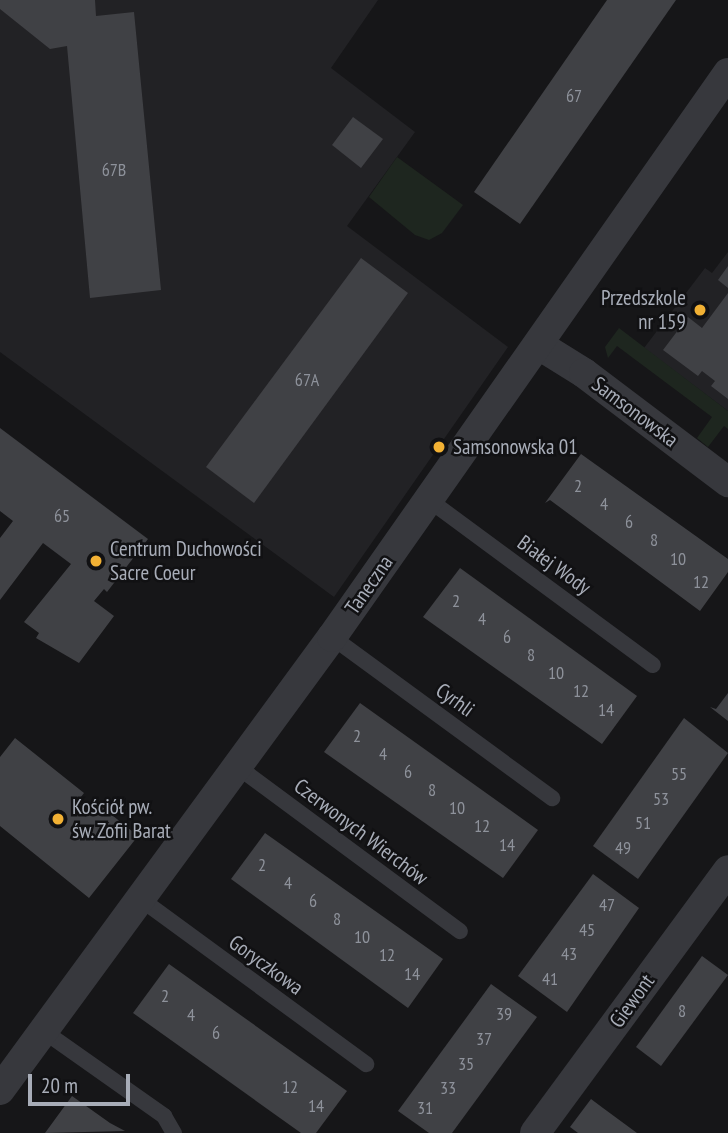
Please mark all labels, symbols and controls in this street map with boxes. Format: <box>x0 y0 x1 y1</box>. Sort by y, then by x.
house number: 67 <box>566 85 582 107</box>
house number: 67B <box>102 159 126 181</box>
place label: Przedszkole nr 159 <box>601 285 686 335</box>
marker: Przedszkole nr 159 <box>692 302 708 318</box>
house number: 67A <box>295 369 319 391</box>
street label: Samsonowska <box>587 371 683 453</box>
place label: Samsonowska 01 <box>453 434 578 460</box>
marker: Samsonowska 01 <box>431 439 447 455</box>
house number: 2 <box>574 475 582 497</box>
house number: 4 <box>600 493 608 515</box>
house number: 65 <box>54 505 70 527</box>
house number: 6 <box>625 511 633 533</box>
house number: 8 <box>650 529 658 551</box>
street label: Białej Wody <box>512 530 596 600</box>
place label: Centrum Duchowości Sacre Coeur <box>110 536 262 586</box>
house number: 10 <box>670 548 686 570</box>
street label: Taneczna <box>340 551 398 619</box>
marker: Centrum Duchowości Sacre Coeur <box>88 553 104 569</box>
house number: 12 <box>693 571 709 593</box>
house number: 2 <box>452 590 460 612</box>
house number: 4 <box>478 608 486 630</box>
house number: 6 <box>503 626 511 648</box>
house number: 8 <box>527 644 535 666</box>
house number: 10 <box>548 662 564 684</box>
street label: Cyrhli <box>431 678 479 722</box>
house number: 12 <box>573 680 589 702</box>
house number: 14 <box>598 699 614 721</box>
house number: 2 <box>353 725 361 747</box>
house number: 4 <box>379 743 387 765</box>
house number: 6 <box>404 761 412 783</box>
house number: 55 <box>671 763 687 785</box>
street label: Czerwonych Wierchów <box>289 773 433 891</box>
house number: 8 <box>428 779 436 801</box>
house number: 53 <box>653 788 669 810</box>
place label: Kościół pw. św. Zofii Barat <box>72 794 173 844</box>
house number: 10 <box>449 797 465 819</box>
marker: Kościół pw. św. Zofii Barat <box>50 811 66 827</box>
house number: 51 <box>635 812 651 834</box>
house number: 12 <box>474 815 490 837</box>
house number: 14 <box>499 834 515 856</box>
house number: 49 <box>615 837 631 859</box>
house number: 2 <box>258 854 266 876</box>
house number: 4 <box>284 872 292 894</box>
house number: 6 <box>309 890 317 912</box>
house number: 47 <box>599 894 615 916</box>
house number: 8 <box>333 908 341 930</box>
house number: 45 <box>579 919 595 941</box>
house number: 10 <box>354 926 370 948</box>
street label: Goryczkowa <box>224 930 308 1000</box>
house number: 43 <box>561 943 577 965</box>
house number: 12 <box>379 944 395 966</box>
house number: 14 <box>404 963 420 985</box>
house number: 41 <box>542 968 558 990</box>
street label: Giewont <box>604 969 660 1033</box>
house number: 2 <box>161 985 169 1007</box>
house number: 8 <box>678 1000 686 1022</box>
house number: 39 <box>496 1003 512 1025</box>
house number: 4 <box>187 1004 195 1026</box>
house number: 6 <box>212 1022 220 1044</box>
house number: 37 <box>476 1028 492 1050</box>
house number: 35 <box>458 1053 474 1075</box>
scale bar <box>32 1060 133 1104</box>
text: 20 m <box>41 1072 78 1099</box>
house number: 12 <box>282 1076 298 1098</box>
house number: 33 <box>440 1077 456 1099</box>
house number: 14 <box>308 1095 324 1117</box>
house number: 31 <box>417 1097 433 1119</box>

